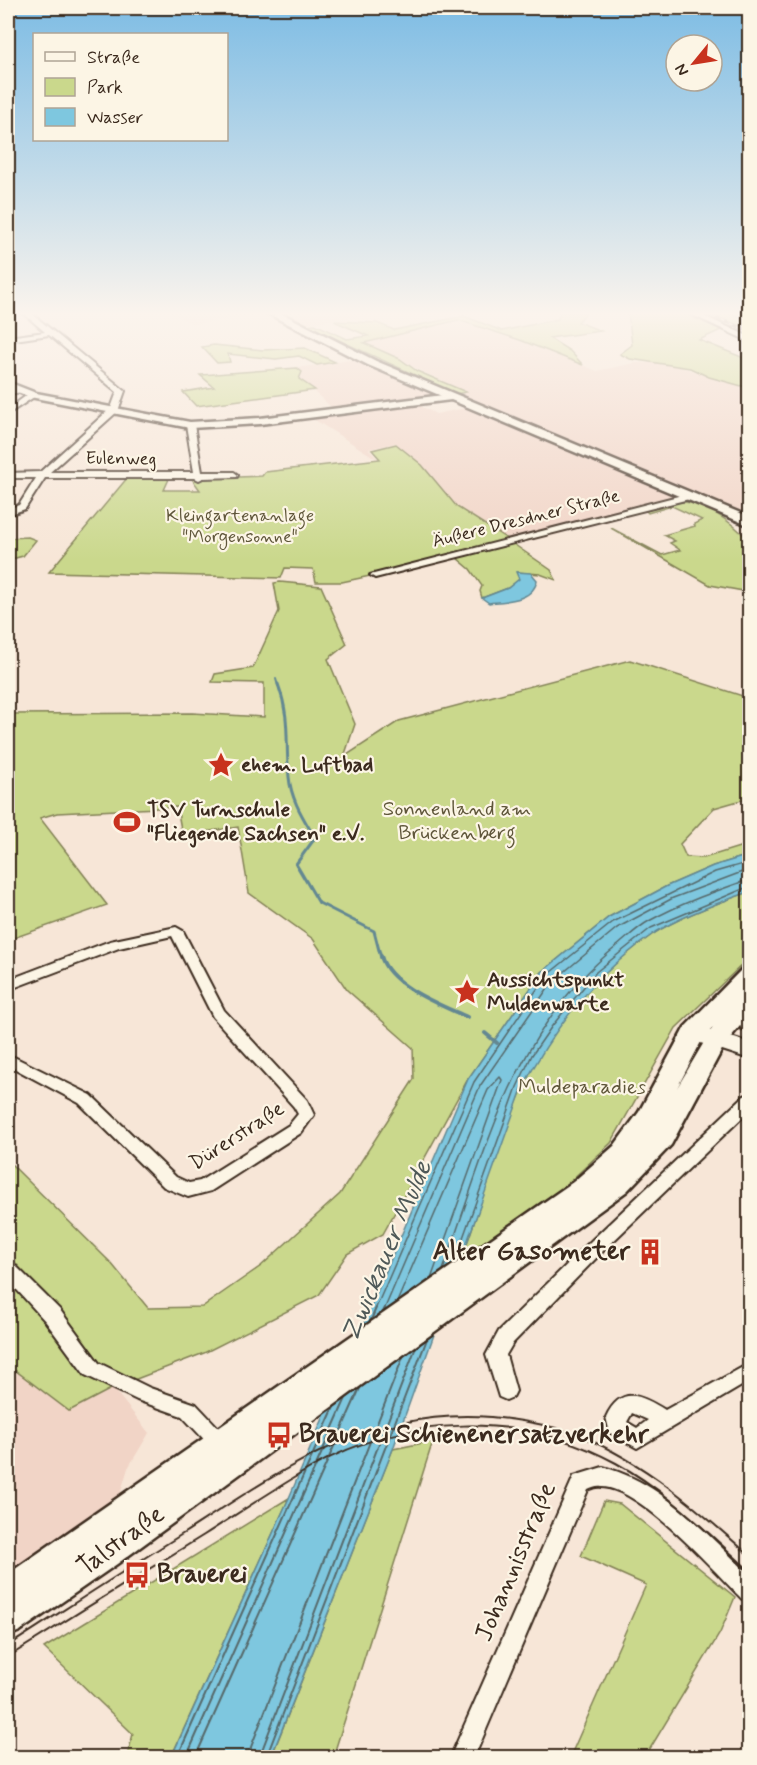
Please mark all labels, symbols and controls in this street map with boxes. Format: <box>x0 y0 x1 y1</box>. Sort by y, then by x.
legend <box>33 33 228 141</box>
north arrow <box>664 33 724 93</box>
text: Straße <box>87 46 140 70</box>
text: N <box>671 60 694 80</box>
text: Park <box>87 76 123 100</box>
text: Wasser <box>87 106 144 130</box>
street label: Eulenweg <box>85 446 157 472</box>
street label: Äußere Dresdner Straße <box>430 484 622 554</box>
park label: Kleingartenanlage "Morgensonne" <box>166 504 314 550</box>
place icon: ehem. Luftbad <box>206 750 236 780</box>
place label: ehem. Luftbad <box>241 751 373 779</box>
park label: Sonnenland am Brückenberg <box>383 795 531 849</box>
place label: TSV Turnschule "Fliegende Sachsen" e.V. <box>147 796 364 848</box>
sports icon: TSV Turnschule "Fliegende Sachsen" e.V. <box>112 807 142 837</box>
place label: Aussichtspunkt Muldenwarte <box>487 966 624 1018</box>
place icon: Aussichtspunkt Muldenwarte <box>452 977 482 1007</box>
park label: Muldeparadies <box>518 1073 646 1101</box>
street label: Dürerstraße <box>184 1095 290 1177</box>
water label: Zwickauer Mulde <box>333 1155 441 1347</box>
place label: Alter Gasometer <box>433 1235 631 1269</box>
building icon: Alter Gasometer <box>635 1237 665 1267</box>
place label: Brauerei Schienenersatzverkehr <box>299 1418 650 1452</box>
bus stop icon: Brauerei Schienenersatzverkehr <box>264 1420 294 1450</box>
street label: Johannisstraße <box>467 1477 565 1647</box>
street label: Talstraße <box>70 1498 172 1584</box>
place label: Brauerei <box>157 1558 247 1592</box>
bus stop icon: Brauerei <box>122 1560 152 1590</box>

